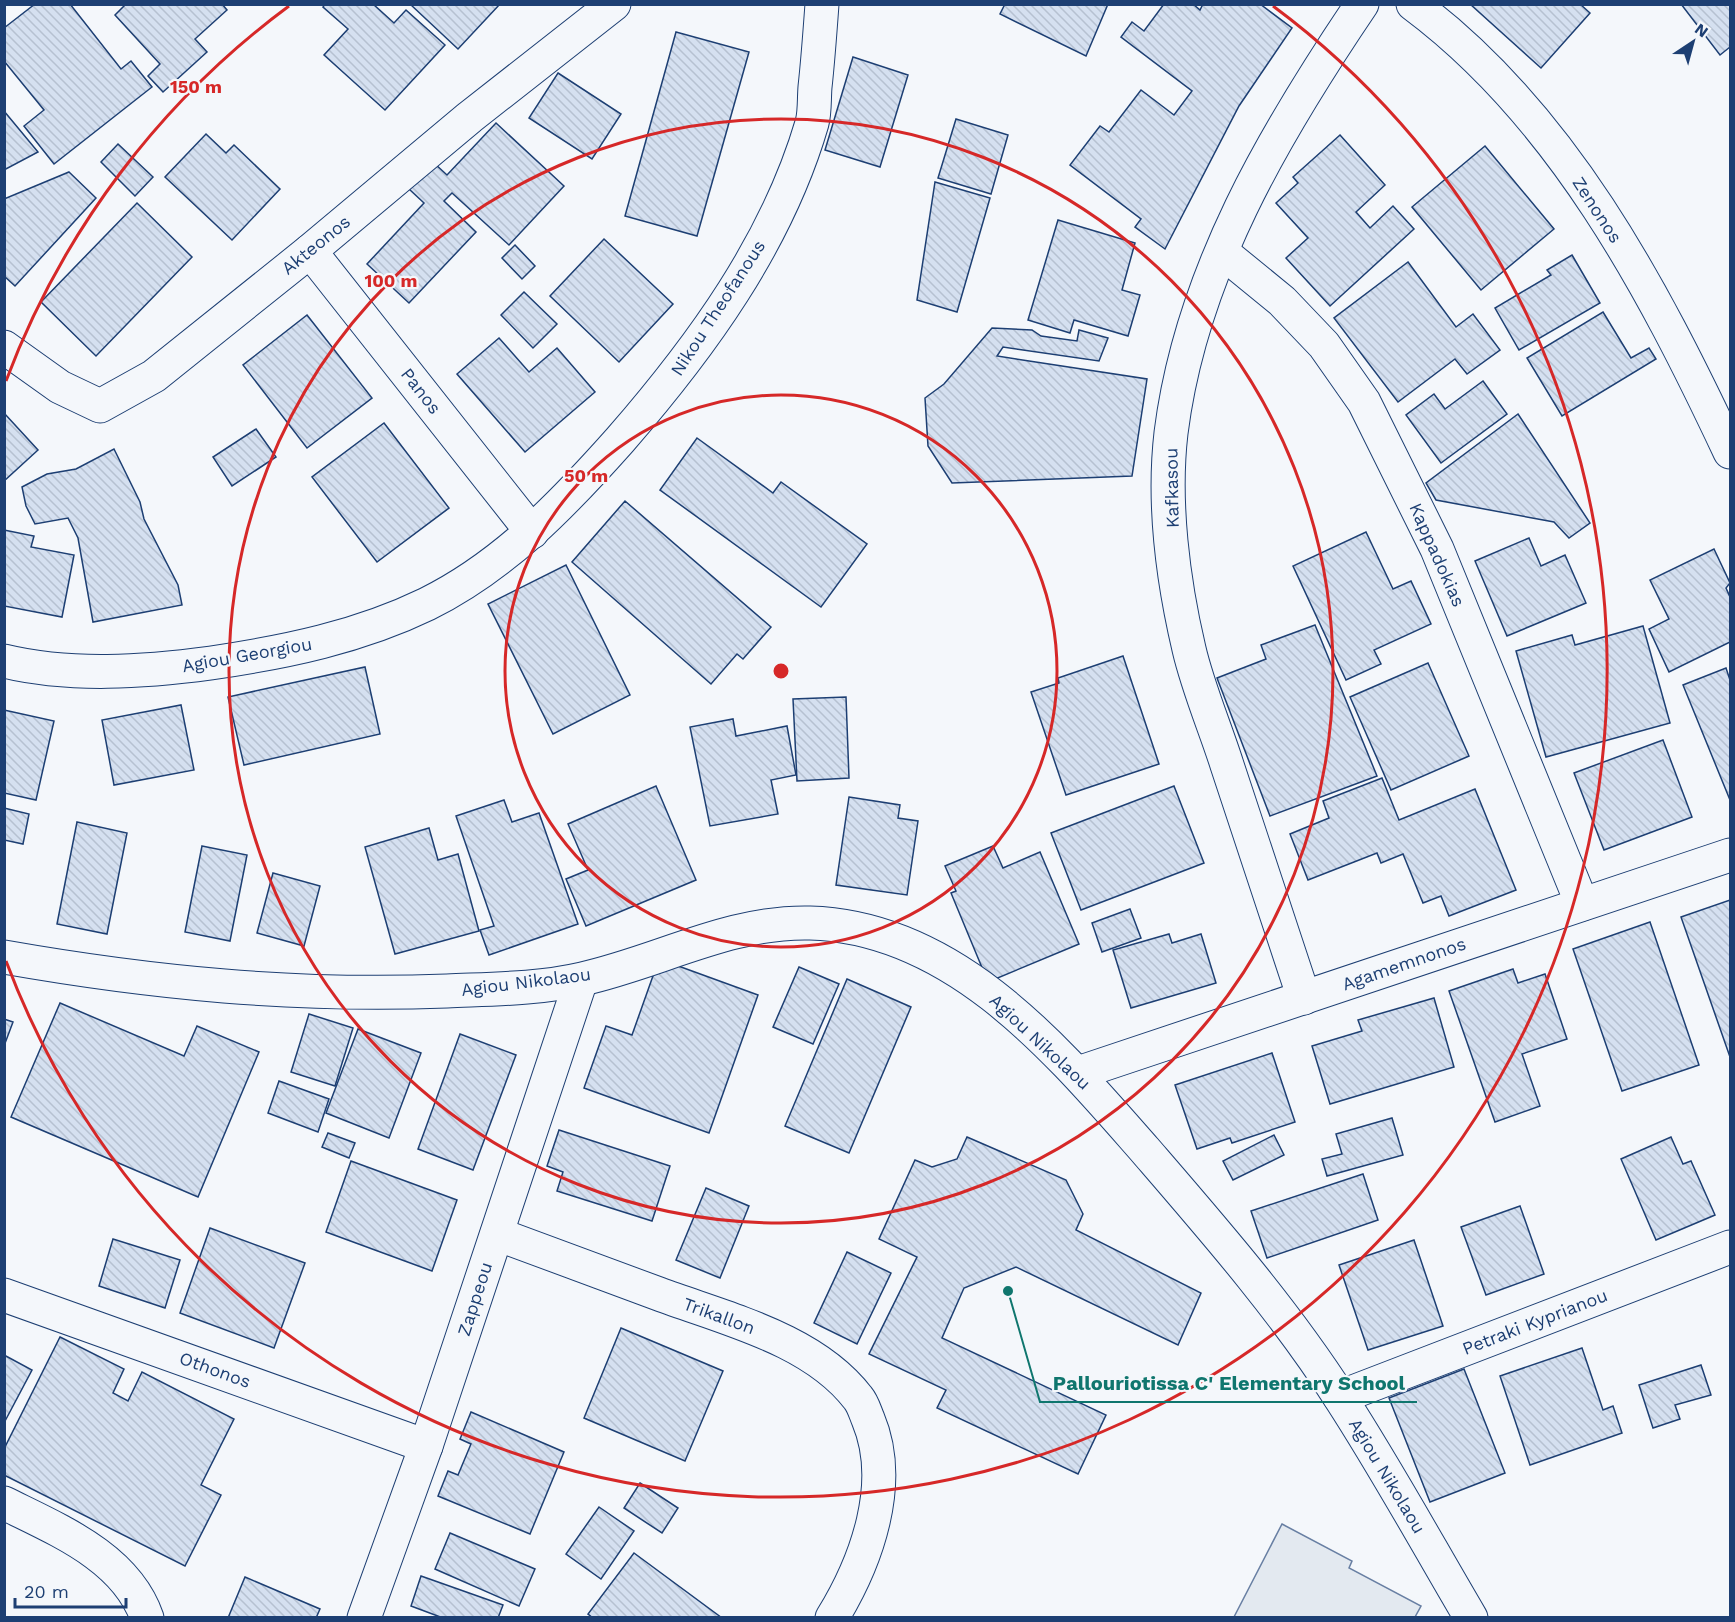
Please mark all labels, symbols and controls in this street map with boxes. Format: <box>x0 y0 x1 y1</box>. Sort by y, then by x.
north arrow <box>1663 12 1723 72</box>
text: N <box>1691 19 1712 41</box>
text: 150 m <box>170 76 222 97</box>
street label: Zenonos <box>1568 173 1627 247</box>
street label: Akteonos <box>277 211 354 279</box>
street label: Nikou Theofanous <box>666 236 769 379</box>
text: 100 m <box>364 270 418 291</box>
street label: Panos <box>397 363 446 418</box>
street label: Kafkasou <box>1160 448 1183 528</box>
text: 50 m <box>564 465 608 486</box>
street label: Kappadokias <box>1405 500 1470 610</box>
street label: Agiou Georgiou <box>180 633 314 676</box>
centre of rings <box>771 661 791 681</box>
street label: Agamemnonos <box>1339 932 1469 995</box>
street label: Agiou Nikolaou <box>460 963 592 1000</box>
street label: Agiou Nikolaou <box>985 989 1095 1094</box>
street label: Zappeou <box>453 1259 496 1338</box>
street label: Petraki Kyprianou <box>1459 1284 1610 1359</box>
street label: Trikallon <box>680 1293 758 1338</box>
street label: Othonos <box>177 1347 254 1392</box>
callout: Pallouriotissa C' Elementary School <box>1040 1364 1417 1402</box>
text: Pallouriotissa C' Elementary School <box>1053 1371 1406 1395</box>
street label: Agiou Nikolaou <box>1345 1414 1430 1537</box>
scale bar <box>15 1571 126 1609</box>
text: 20 m <box>24 1581 69 1602</box>

